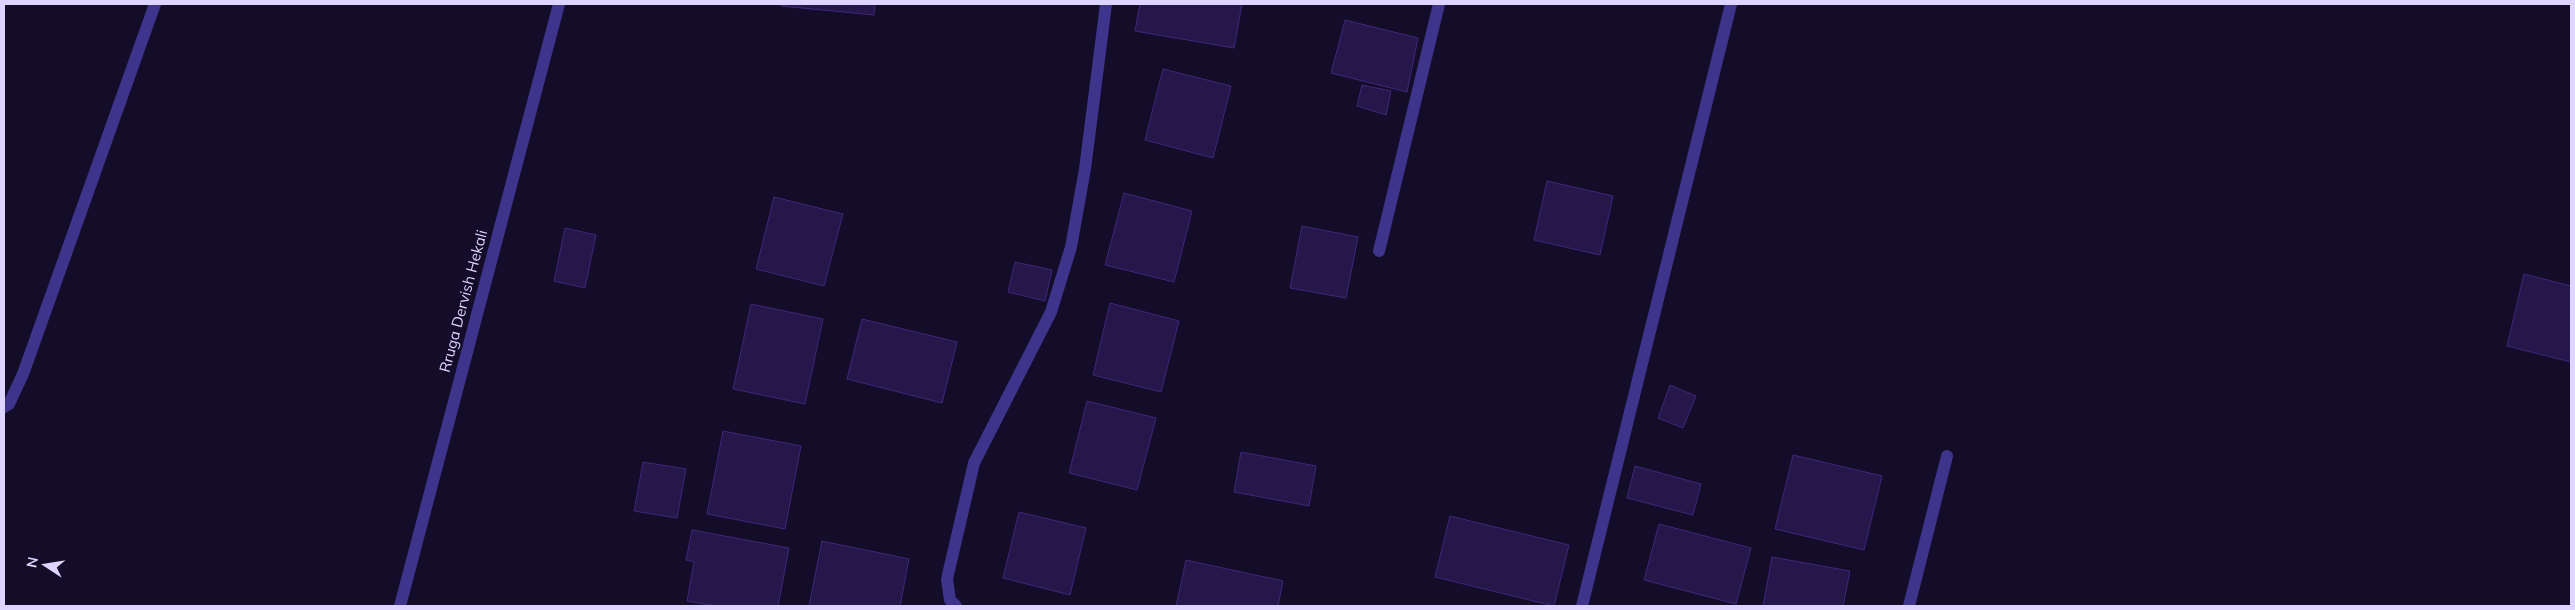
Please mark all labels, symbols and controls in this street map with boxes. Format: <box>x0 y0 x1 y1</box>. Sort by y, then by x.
street label: Rruga Dervish Hekali <box>435 228 491 374</box>
north arrow <box>20 540 70 590</box>
text: N <box>22 555 42 569</box>

